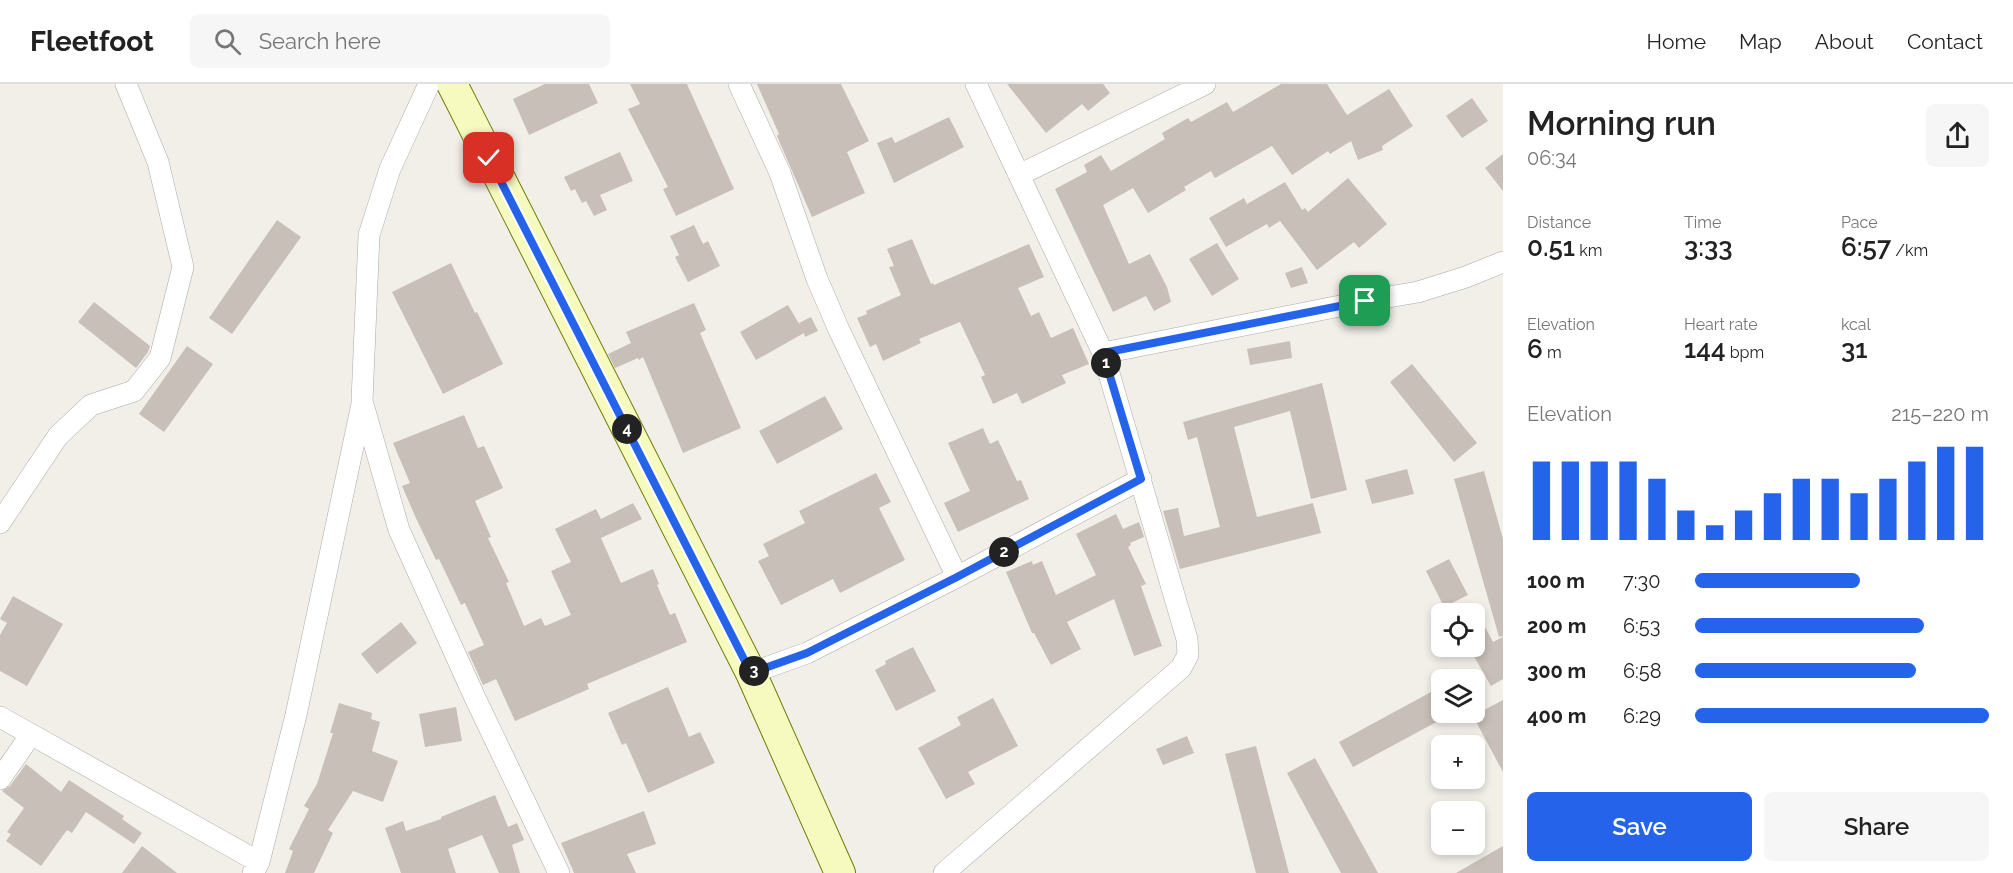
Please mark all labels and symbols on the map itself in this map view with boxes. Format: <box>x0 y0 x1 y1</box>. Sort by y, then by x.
pin <box>463 132 514 183</box>
pin <box>1339 275 1390 326</box>
pin: 1 <box>1091 348 1121 378</box>
pin: 4 <box>612 414 642 444</box>
pin: 2 <box>989 537 1019 567</box>
pin: 3 <box>739 656 769 686</box>

